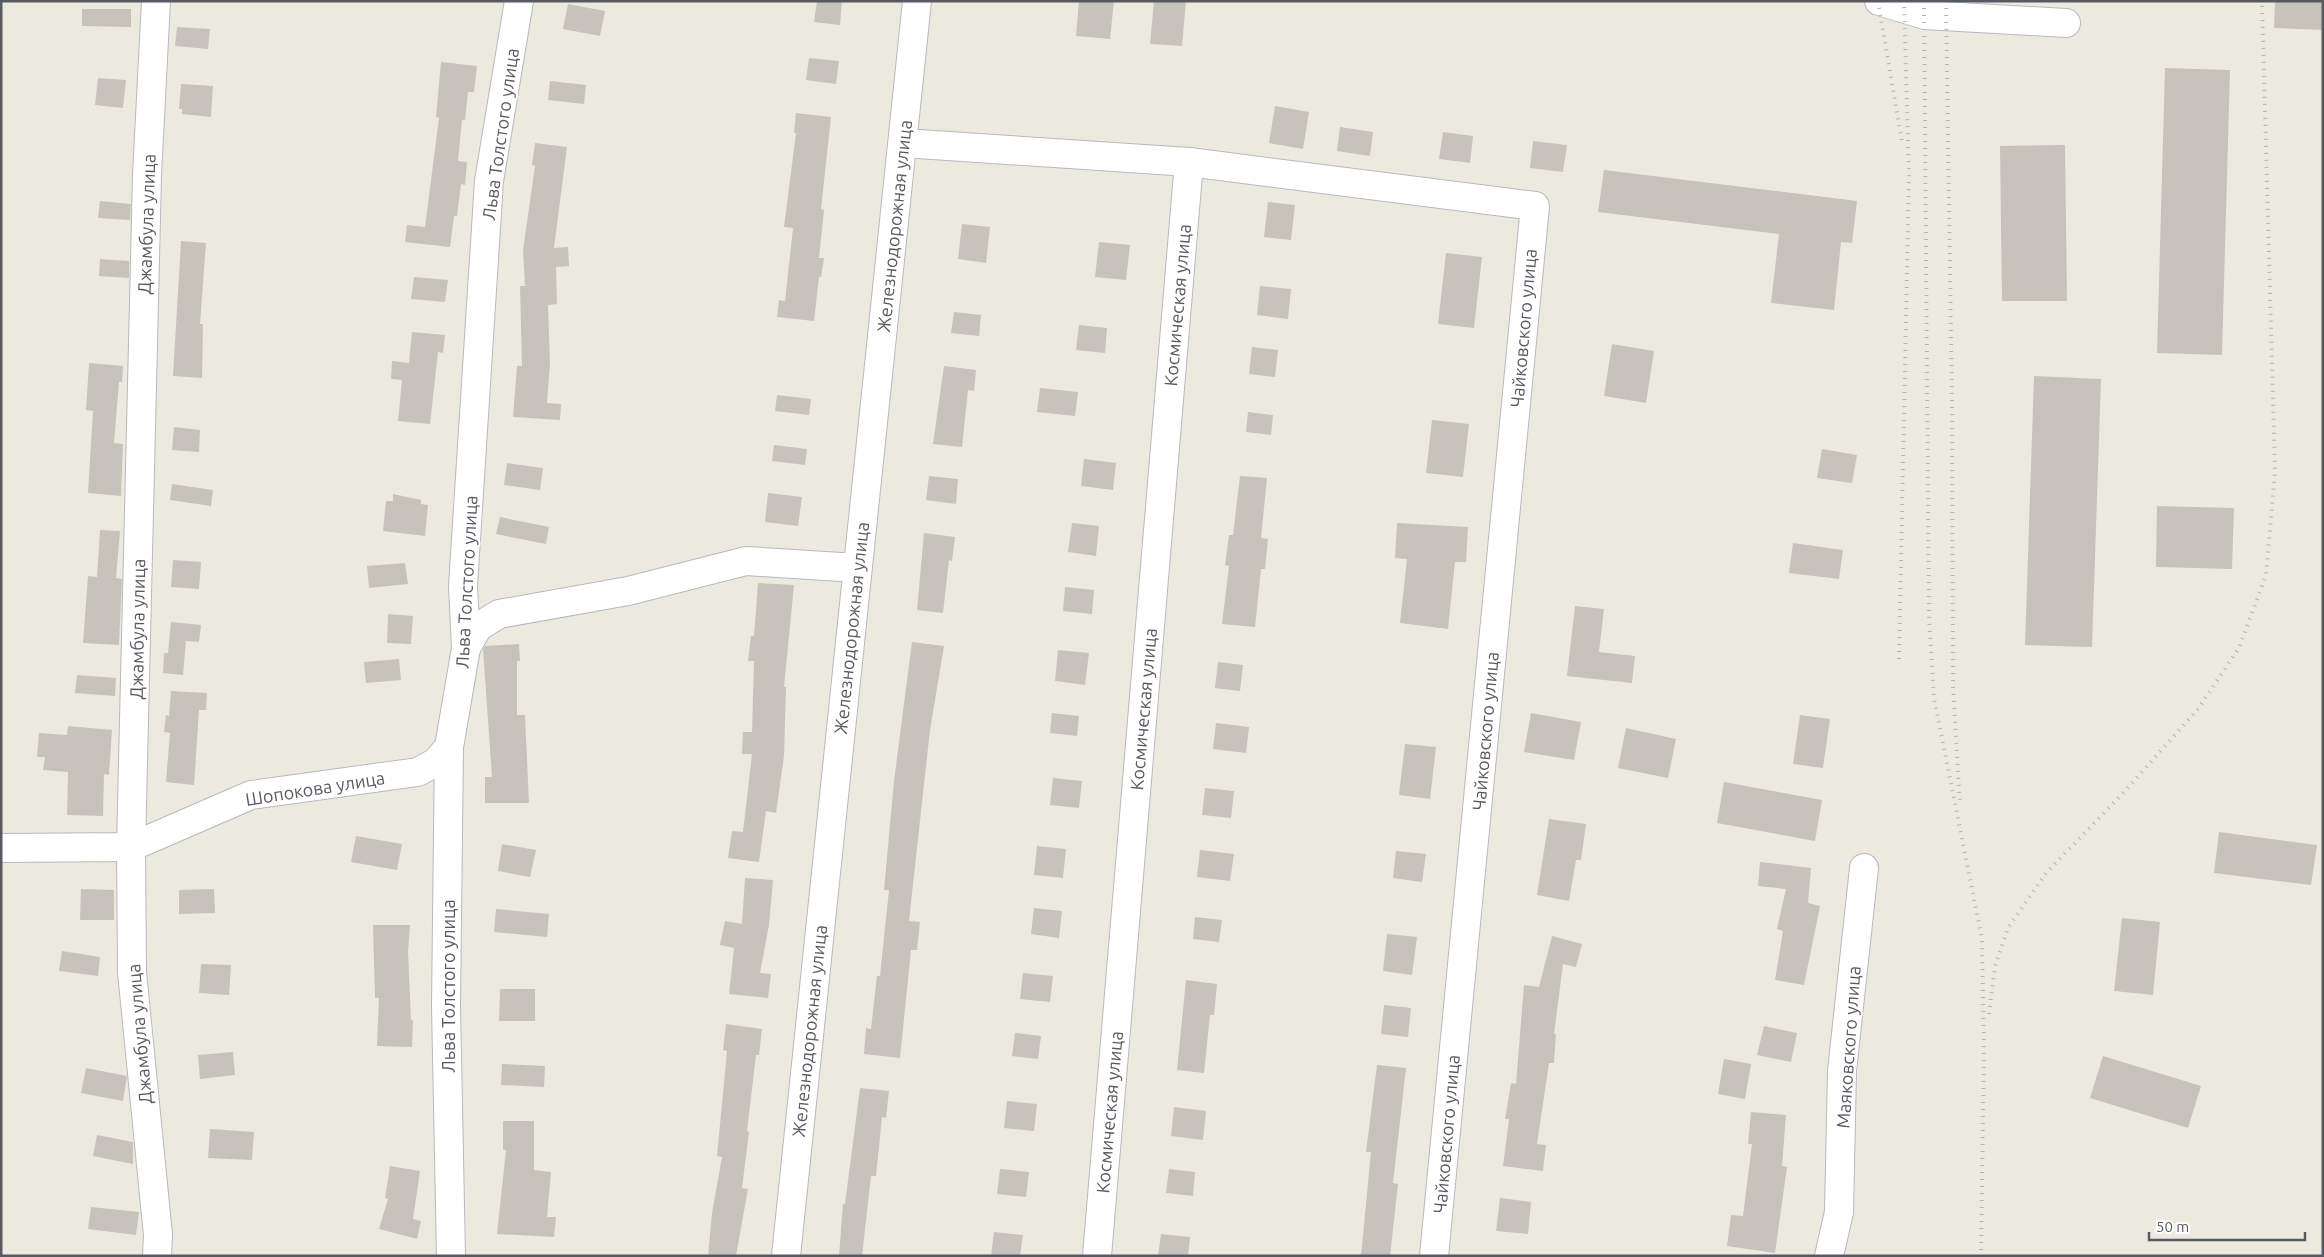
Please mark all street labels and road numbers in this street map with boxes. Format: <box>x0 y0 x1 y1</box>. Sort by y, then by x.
street label: Льва Толстого улица <box>478 47 522 221</box>
street label: Железнодорожная улица <box>873 119 915 333</box>
street label: Джамбула улица <box>134 153 158 295</box>
street label: Космическая улица <box>1160 223 1194 387</box>
street label: Чайковского улица <box>1506 248 1540 408</box>
street label: Льва Толстого улица <box>451 495 481 669</box>
street label: Железнодорожная улица <box>830 521 872 735</box>
street label: Джамбула улица <box>126 559 148 699</box>
street label: Космическая улица <box>1126 627 1160 791</box>
street label: Чайковского улица <box>1468 651 1502 811</box>
street label: Шопокова улица <box>244 767 386 809</box>
street label: Льва Толстого улица <box>438 899 458 1073</box>
street label: Железнодорожная улица <box>788 924 830 1138</box>
street label: Джамбула улица <box>123 963 155 1105</box>
street label: Маяковского улица <box>1832 965 1864 1129</box>
street label: Космическая улица <box>1092 1030 1126 1194</box>
street label: Чайковского улица <box>1429 1054 1463 1214</box>

